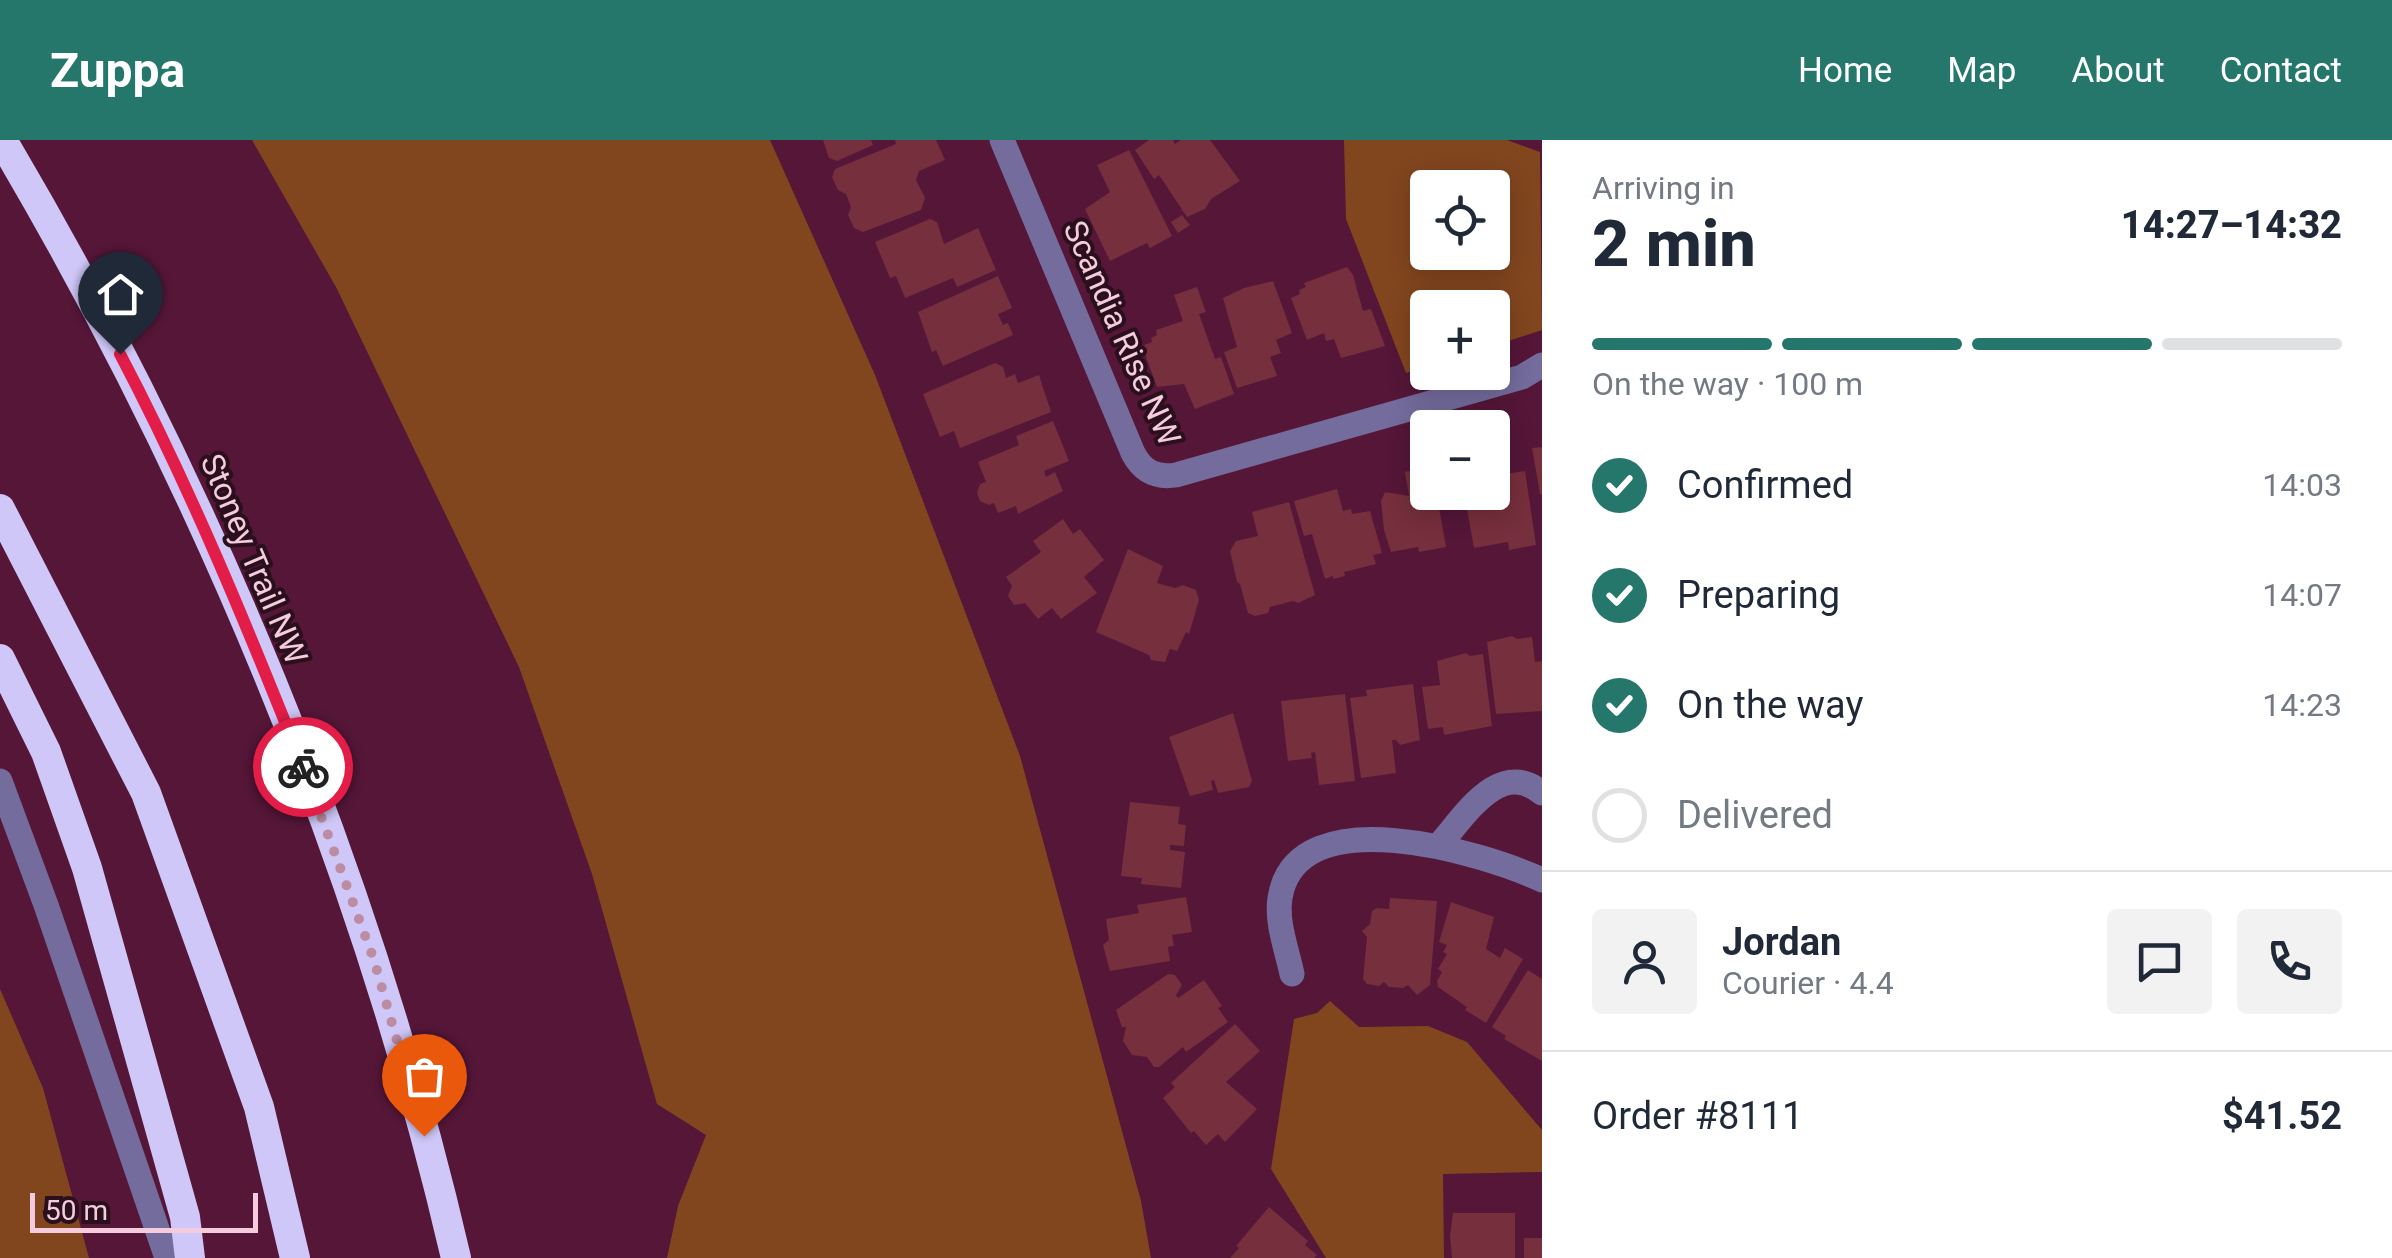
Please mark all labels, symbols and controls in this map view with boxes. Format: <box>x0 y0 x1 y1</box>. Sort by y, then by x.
text: Zuppa <box>50 42 185 99</box>
text: Home <box>1798 50 1892 91</box>
text: Map <box>1947 50 2016 91</box>
text: About <box>2071 50 2165 91</box>
text: Contact <box>2220 50 2342 91</box>
text: Arriving in <box>1592 169 1735 207</box>
map controls <box>1410 170 1510 510</box>
button: locate <box>1410 170 1510 270</box>
text: 14:27–14:32 <box>2121 203 2342 247</box>
text: 2 min <box>1592 206 1756 282</box>
street label: Scandia Rise NW <box>1055 215 1189 451</box>
pin <box>78 252 163 355</box>
icon: home <box>93 267 148 322</box>
button: + <box>1410 290 1510 390</box>
text: On the way · 100 m <box>1592 365 1863 403</box>
button: − <box>1410 410 1510 510</box>
street label: Stoney Trail NW <box>193 448 315 670</box>
icon: check <box>1592 458 1647 513</box>
text: Confirmed <box>1677 463 1853 507</box>
text: 14:03 <box>2262 466 2342 504</box>
icon: check <box>1592 568 1647 623</box>
text: Preparing <box>1677 573 1840 617</box>
text: 14:07 <box>2262 576 2342 614</box>
icon: check <box>1592 678 1647 733</box>
text: On the way <box>1677 683 1863 727</box>
text: 14:23 <box>2262 686 2342 724</box>
courier <box>253 717 353 817</box>
icon: bike <box>276 740 331 795</box>
text: Delivered <box>1677 793 1833 837</box>
button: person <box>1592 909 1697 1014</box>
button: chat <box>2107 909 2212 1014</box>
button: phone <box>2237 909 2342 1014</box>
text: Jordan <box>1722 920 1841 964</box>
text: Courier · 4.4 <box>1722 964 1894 1002</box>
pin <box>382 1034 467 1137</box>
icon: bag <box>397 1049 452 1104</box>
text: Order #8111 <box>1592 1094 1803 1138</box>
text: $41.52 <box>2222 1094 2342 1138</box>
scale bar <box>30 1188 258 1232</box>
text: 50 m <box>45 1194 108 1227</box>

